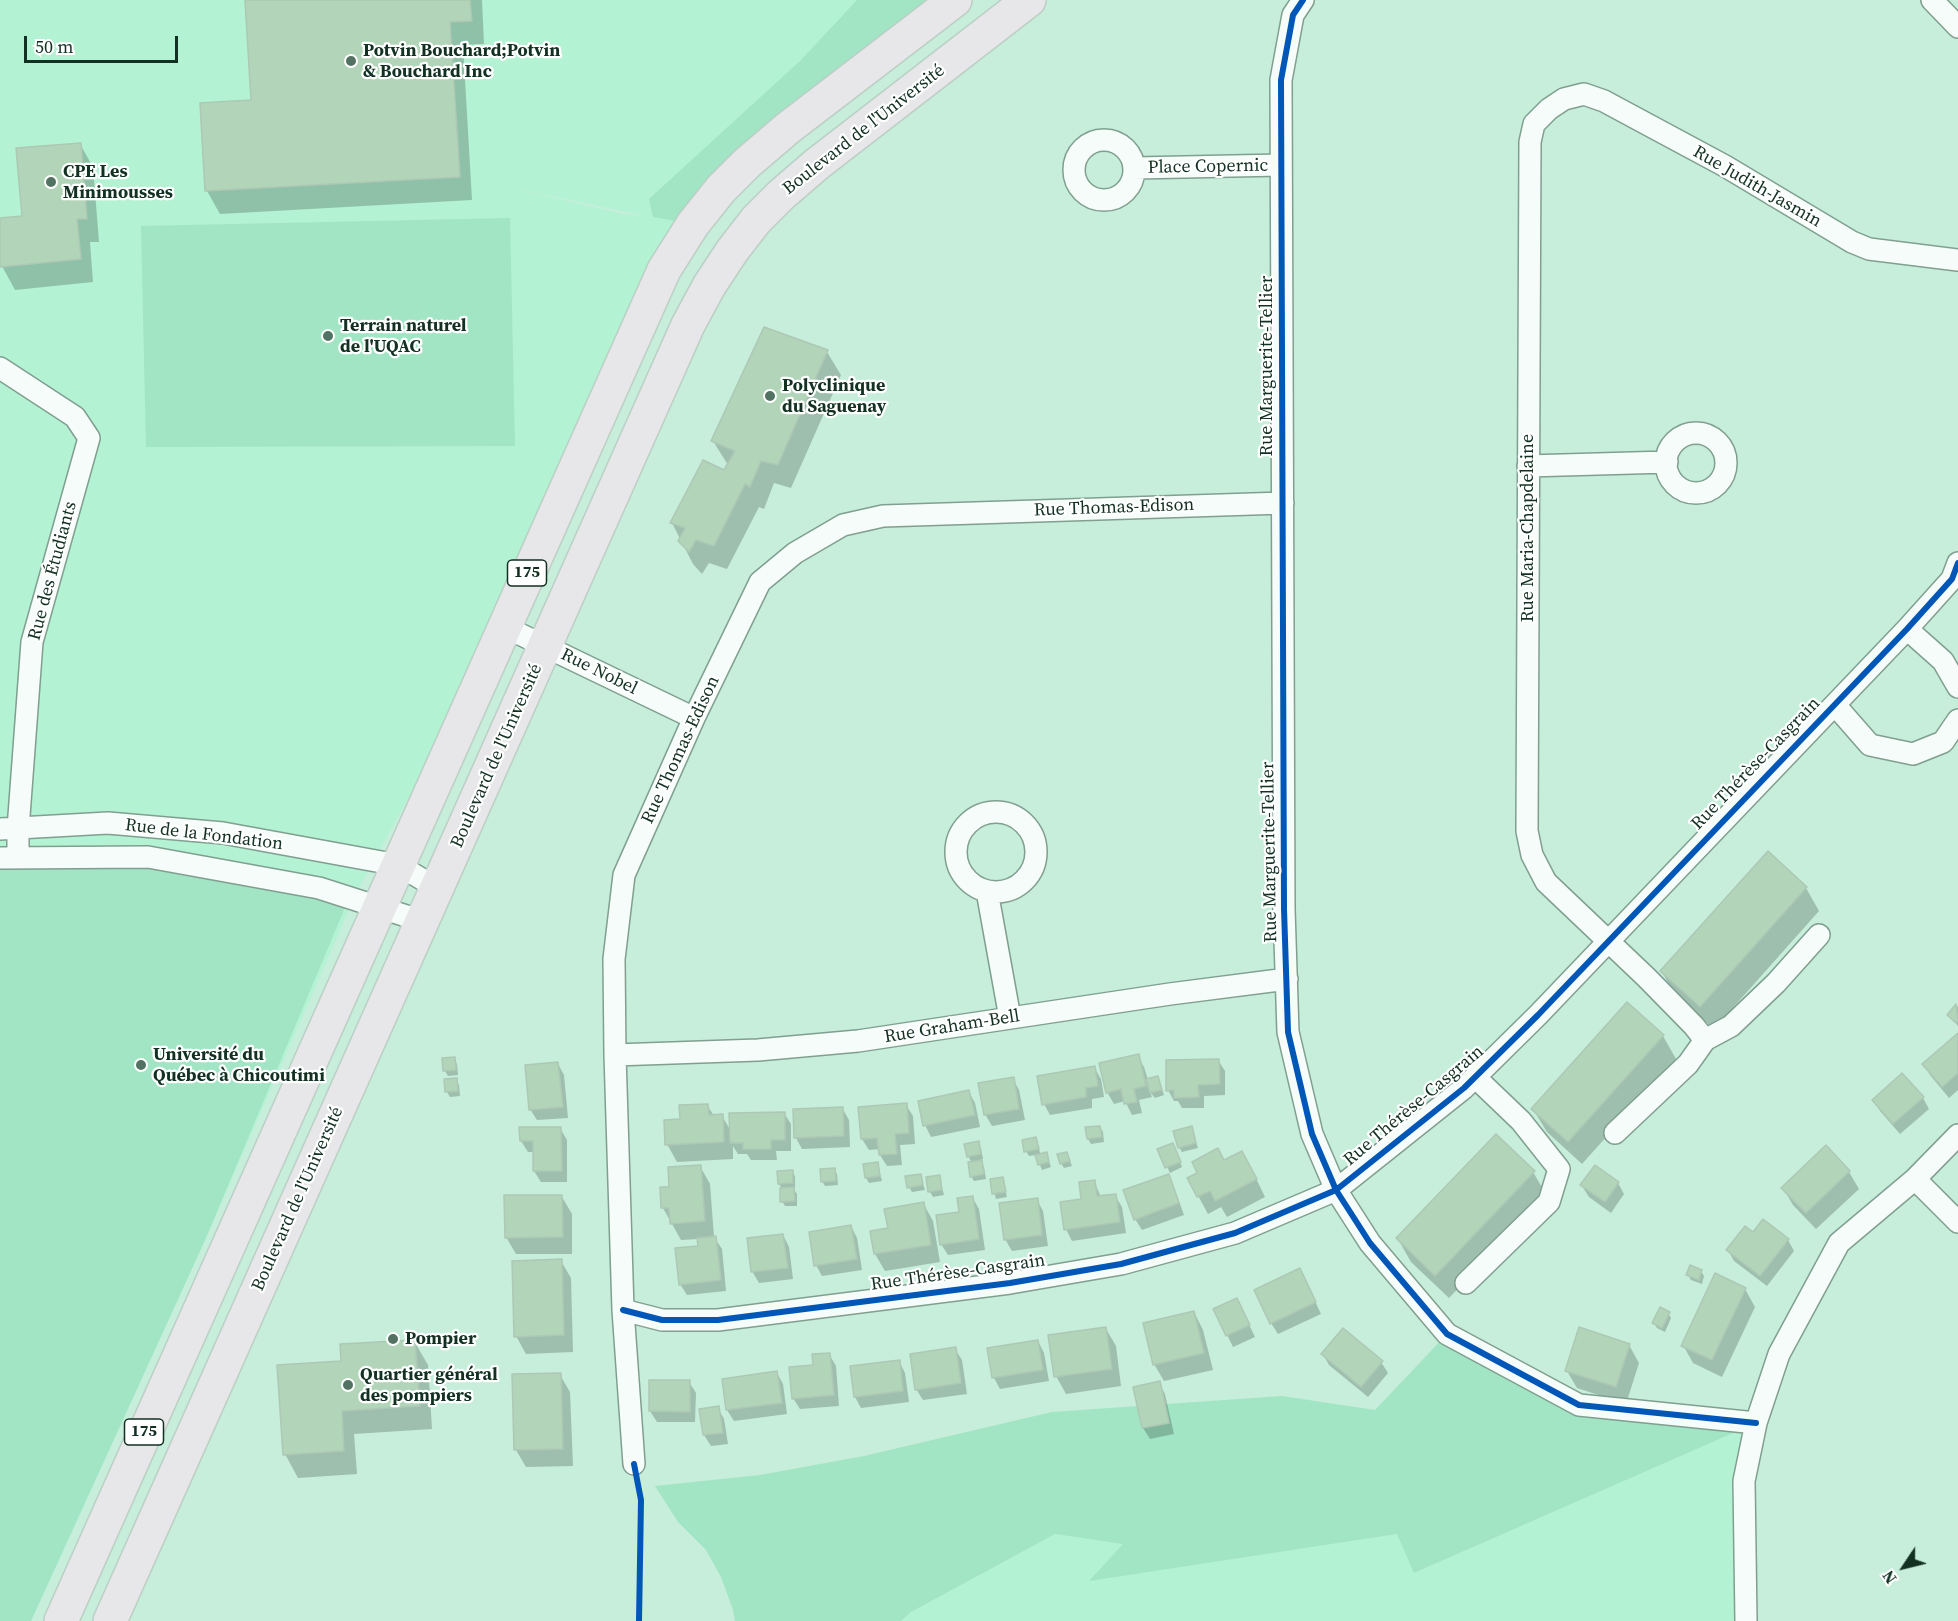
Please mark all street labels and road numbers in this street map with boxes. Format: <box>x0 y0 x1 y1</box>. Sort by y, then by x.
street label: Boulevard de l'Université <box>779 60 949 200</box>
street label: Rue Judith-Jasmin <box>1689 141 1825 233</box>
street label: Place Copernic <box>1148 155 1268 179</box>
street label: Rue Marguerite-Tellier <box>1256 276 1278 456</box>
street label: Rue Maria-Chapdelaine <box>1517 434 1539 622</box>
street label: Rue Thomas-Edison <box>1033 494 1195 522</box>
street label: Rue des Étudiants <box>24 499 82 643</box>
road number: 175 <box>508 560 546 586</box>
street label: Rue Nobel <box>557 644 641 700</box>
street label: Boulevard de l'Université <box>447 660 547 852</box>
street label: Rue Thomas-Edison <box>637 673 725 827</box>
street label: Rue Thérèse-Casgrain <box>1687 693 1825 835</box>
street label: Rue Marguerite-Tellier <box>1258 761 1282 943</box>
street label: Rue de la Fondation <box>124 815 284 855</box>
street label: Rue Graham-Bell <box>883 1006 1021 1048</box>
street label: Rue Thérèse-Casgrain <box>1340 1041 1488 1171</box>
street label: Boulevard de l'Université <box>248 1103 348 1295</box>
street label: Rue Thérèse-Casgrain <box>869 1250 1047 1296</box>
road number: 175 <box>124 1419 164 1445</box>

